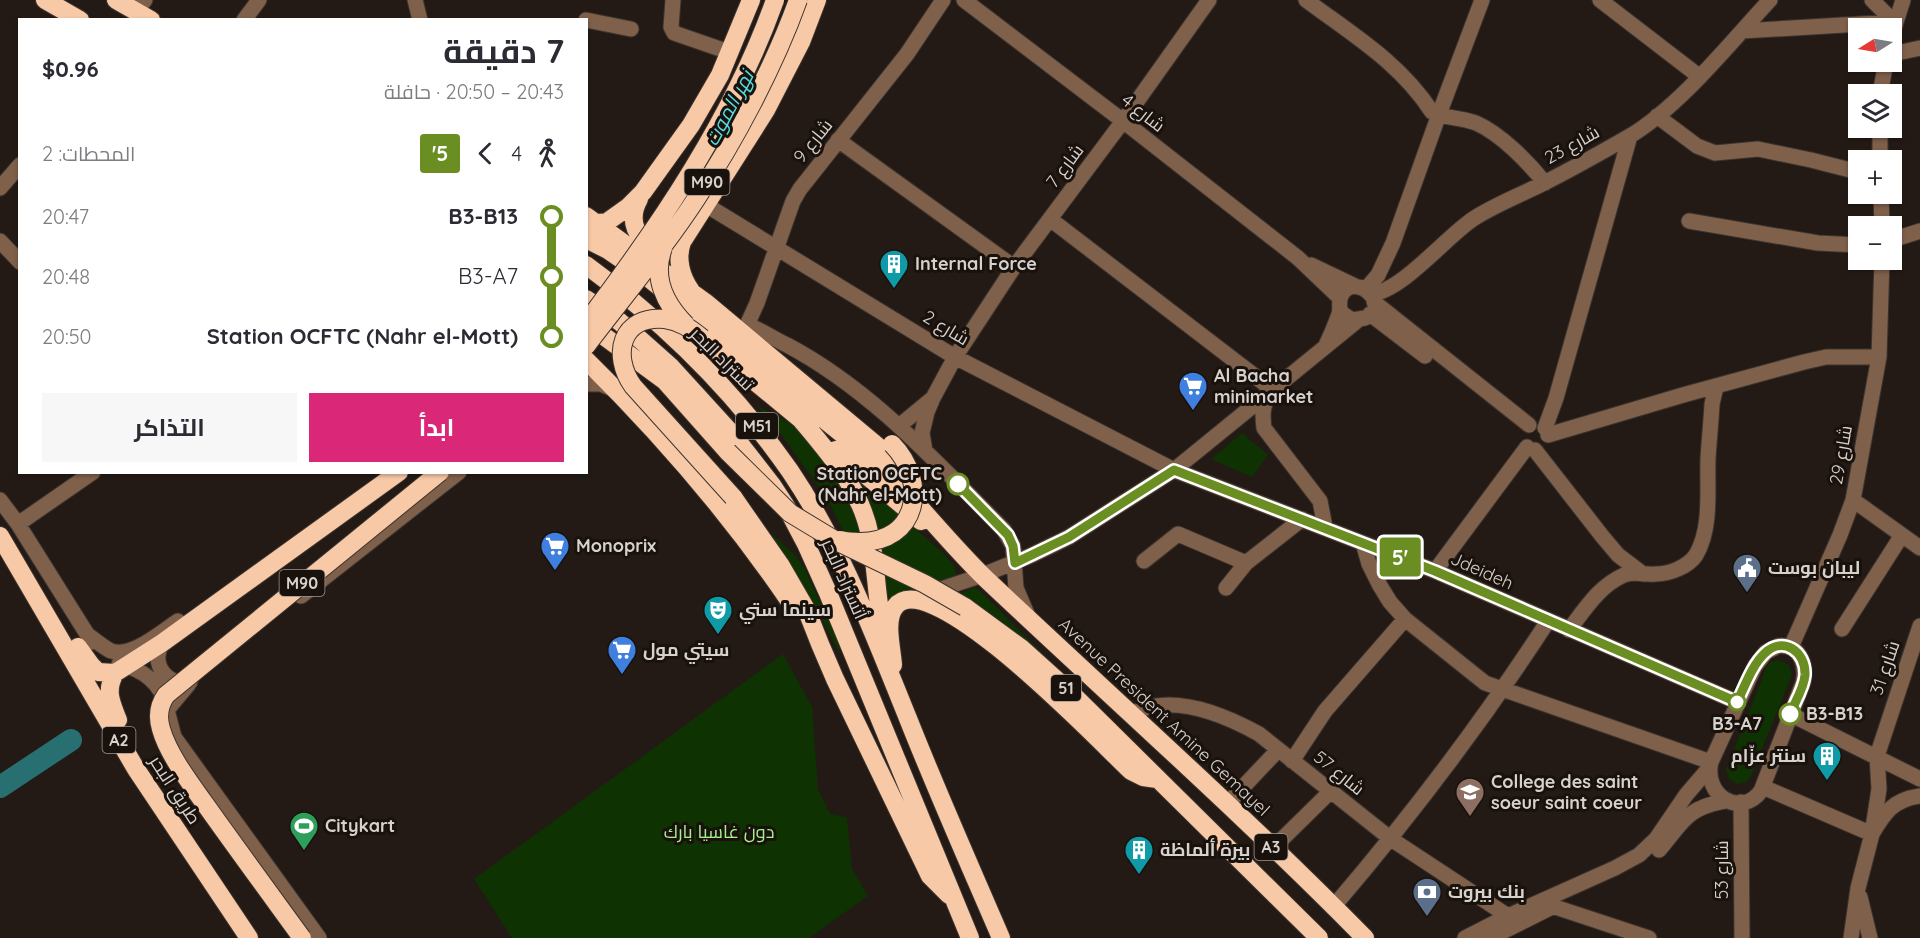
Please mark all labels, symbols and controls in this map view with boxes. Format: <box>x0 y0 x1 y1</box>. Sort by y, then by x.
north arrow <box>1848 18 1902 72</box>
map controls <box>1848 18 1902 270</box>
text: 7 دقيقة <box>443 30 564 71</box>
text: $0.96 <box>42 55 99 83</box>
water label: نهر الموت <box>698 63 760 150</box>
text: 20:43 – 20:50 · حافلة <box>384 79 564 104</box>
button: layers <box>1848 84 1902 138</box>
street label: شارع 4 <box>1116 88 1170 138</box>
street label: شارع 9 <box>788 114 838 168</box>
street label: شارع 23 <box>1540 120 1604 170</box>
icon: back <box>469 137 502 170</box>
icon: walk <box>531 137 564 170</box>
street label: شارع 7 <box>1041 139 1089 193</box>
text: 5' <box>432 140 448 166</box>
text: المحطات: 2 <box>42 141 135 166</box>
text: 4 <box>511 141 522 166</box>
button: + <box>1848 150 1902 204</box>
road number: M90 <box>684 169 730 195</box>
text: B3-B13 <box>448 202 518 230</box>
text: 20:47 <box>42 204 89 229</box>
button: − <box>1848 216 1902 270</box>
building icon: Internal Force <box>878 248 910 290</box>
place label: Internal Force <box>915 252 1037 275</box>
text: B3-A7 <box>458 262 518 290</box>
text: 20:48 <box>42 264 90 289</box>
street label: شارع 2 <box>918 305 974 351</box>
street label: تستراد البحر <box>685 321 759 395</box>
text: Station OCFTC (Nahr el-Mott) <box>207 322 518 350</box>
text: 20:50 <box>42 324 92 349</box>
place label: Al Bacha minimarket <box>1214 364 1313 408</box>
supermarket icon: Al Bacha minimarket <box>1177 370 1209 412</box>
button: التذاكر <box>42 393 297 462</box>
button: ابدأ <box>309 393 564 462</box>
road number: M51 <box>736 413 778 439</box>
street label: شارع 29 <box>1824 423 1858 487</box>
place label: Station OCFTC (Nahr el-Mott) <box>816 462 942 506</box>
marker: Station OCFTC (Nahr el-Mott) <box>947 473 969 495</box>
supermarket icon: Monoprix <box>539 530 571 572</box>
place label: Monoprix <box>576 534 656 557</box>
street label: أتستراد البحر <box>816 534 872 623</box>
line badge: 5' <box>1373 538 1427 576</box>
text: 5' <box>1392 544 1408 570</box>
street label: Jdeideh <box>1447 547 1517 595</box>
public building icon: ليبان بوست <box>1731 552 1763 594</box>
place label: ليبان بوست <box>1768 556 1860 579</box>
road number: M90 <box>280 570 324 596</box>
theatre icon: سينما ستي <box>702 594 734 636</box>
place label: سينما ستي <box>739 598 831 625</box>
street label: Avenue President Amine Gemayel <box>1054 613 1275 821</box>
supermarket icon: سيتي مول <box>606 634 638 676</box>
place label: سيتي مول <box>643 638 729 665</box>
street label: شارع 31 <box>1865 638 1905 698</box>
road number: 51 <box>1051 675 1081 701</box>
marker: B3-A7 <box>1728 693 1746 711</box>
place label: B3-B13 <box>1806 702 1863 725</box>
marker: B3-B13 <box>1779 703 1801 725</box>
place label: B3-A7 <box>1712 712 1762 735</box>
road number: A2 <box>102 727 136 753</box>
building icon: سنتر عزّام <box>1811 740 1843 782</box>
place label: سنتر عزّام <box>1731 744 1806 768</box>
street label: شارع 57 <box>1309 745 1369 801</box>
street label: طريق البحر <box>143 750 206 829</box>
place label: College des saint soeur saint coeur <box>1491 770 1642 814</box>
school or university icon: College des saint soeur saint coeur <box>1454 776 1486 818</box>
sports icon: Citykart <box>288 810 320 852</box>
place label: Citykart <box>325 814 395 837</box>
park label: دون غاسيا بارك <box>664 820 774 843</box>
building icon: بيرة ألماظة <box>1123 834 1155 876</box>
road number: A3 <box>1254 834 1288 860</box>
place label: بيرة ألماظة <box>1160 837 1250 861</box>
street label: شارع 53 <box>1710 840 1734 900</box>
bank icon: بنك بيروت <box>1411 876 1443 918</box>
place label: بنك بيروت <box>1448 880 1525 903</box>

